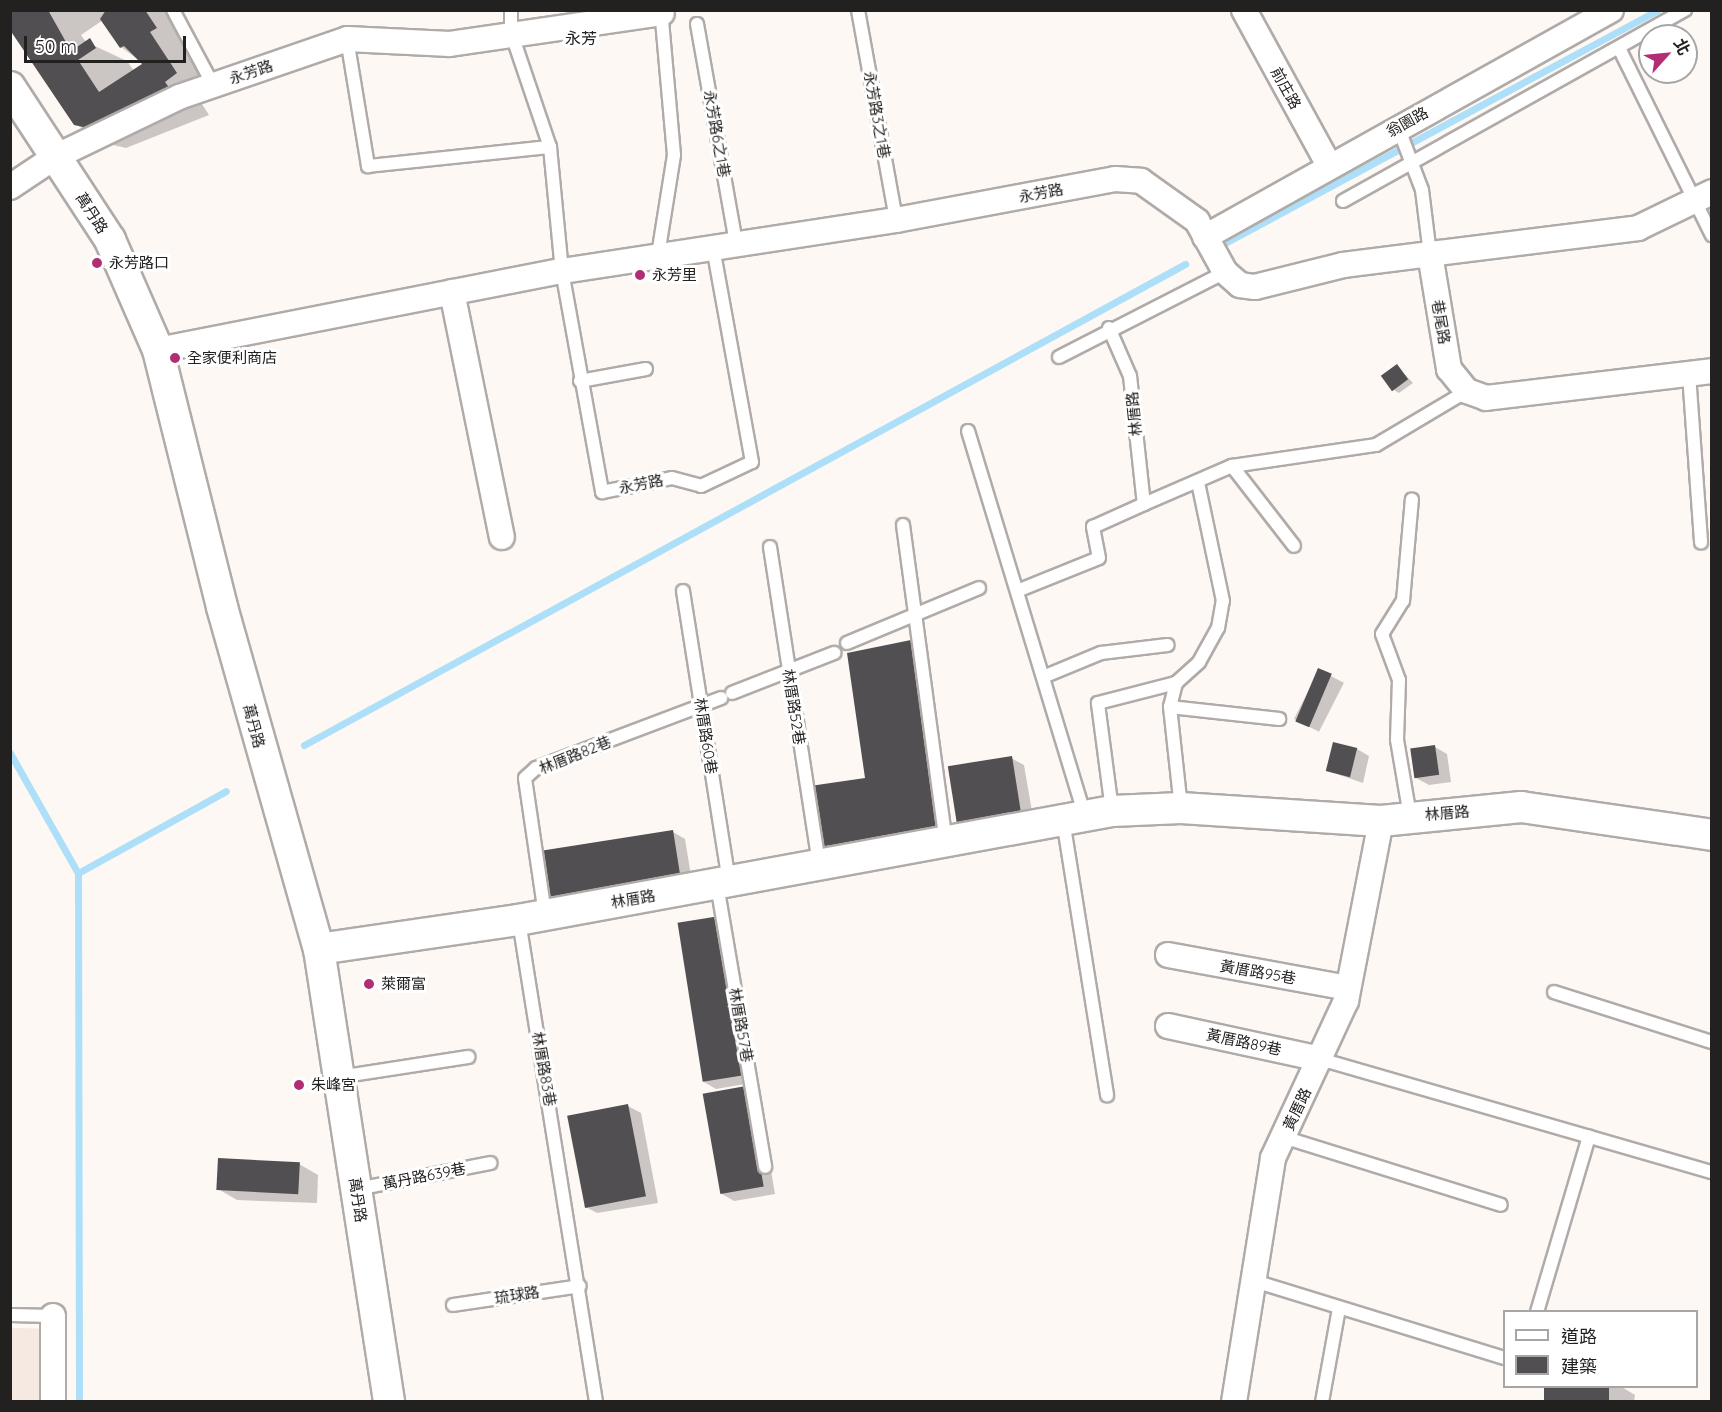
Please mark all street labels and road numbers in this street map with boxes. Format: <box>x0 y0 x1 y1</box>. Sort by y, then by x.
street label: 永芳路 <box>227 56 275 88</box>
street label: 前庄路 <box>1267 64 1305 112</box>
street label: 永芳路3之1巷 <box>860 70 894 160</box>
street label: 永芳路6之1巷 <box>700 89 734 179</box>
street label: 翁園路 <box>1383 103 1431 141</box>
street label: 永芳路 <box>1017 180 1065 206</box>
street label: 萬丹路 <box>72 189 112 237</box>
street label: 巷尾路 <box>1428 298 1454 346</box>
street label: 林厝路 <box>1123 391 1145 437</box>
street label: 永芳路 <box>617 471 665 497</box>
street label: 林厝路52巷 <box>779 668 809 746</box>
street label: 林厝路60巷 <box>691 697 721 775</box>
street label: 萬丹路 <box>239 702 269 750</box>
street label: 林厝路82巷 <box>536 732 614 778</box>
street label: 林厝路 <box>1424 802 1470 824</box>
street label: 林厝路 <box>609 886 657 912</box>
street label: 黃厝路95巷 <box>1219 956 1297 988</box>
street label: 林厝路57巷 <box>726 986 756 1064</box>
street label: 黃厝路89巷 <box>1205 1025 1283 1059</box>
street label: 林厝路83巷 <box>529 1030 559 1108</box>
street label: 黃厝路 <box>1279 1085 1315 1133</box>
street label: 萬丹路639巷 <box>381 1159 467 1193</box>
street label: 萬丹路 <box>346 1176 370 1224</box>
street label: 琉球路 <box>493 1283 541 1307</box>

